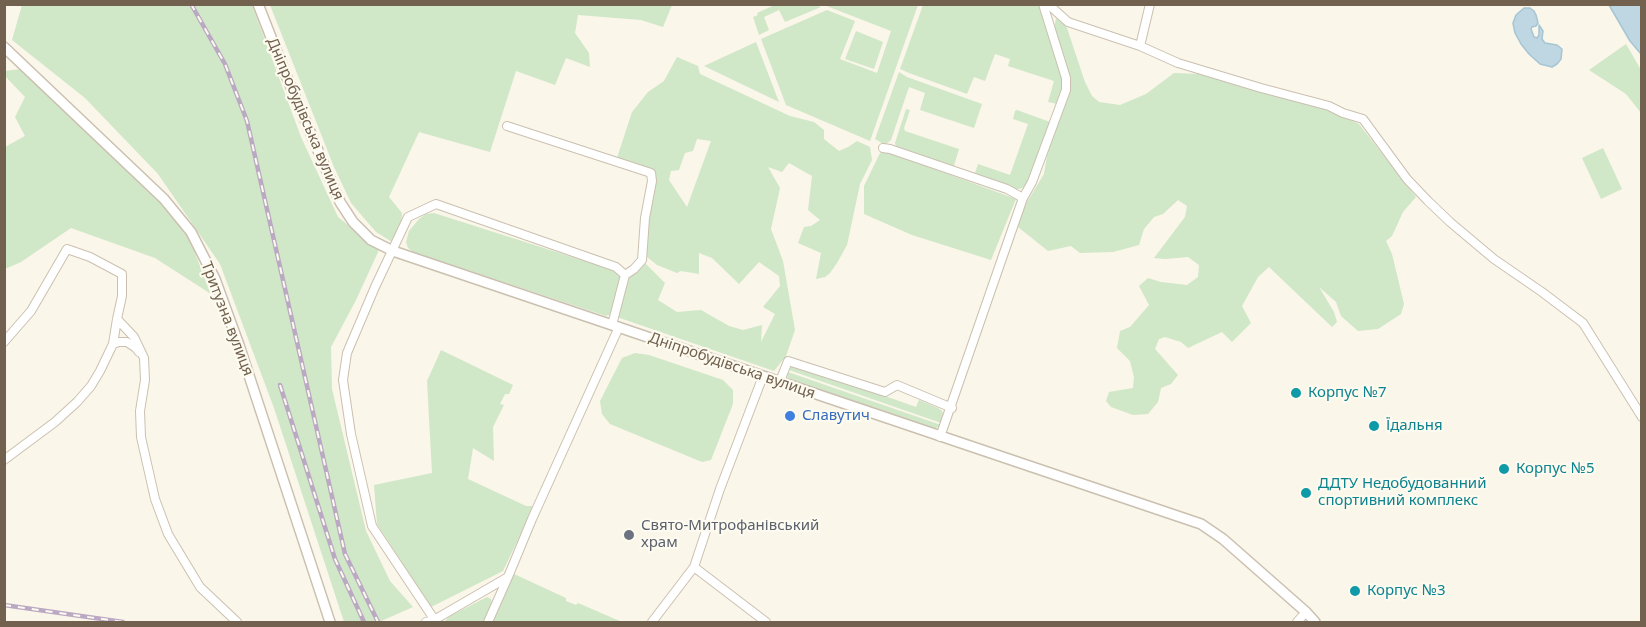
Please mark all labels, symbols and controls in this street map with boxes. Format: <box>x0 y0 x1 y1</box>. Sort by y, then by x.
street label: Дніпробудівська вулиця <box>263 35 347 203</box>
street label: Тритузна вулиця <box>197 259 257 379</box>
street label: Дніпробудівська вулиця <box>647 329 817 403</box>
place label: Корпус №7 <box>1308 384 1387 402</box>
marker: Корпус №7 <box>1289 386 1303 400</box>
place label: Славутич <box>802 407 870 425</box>
marker: Славутич <box>783 409 797 423</box>
place label: Їдальня <box>1386 417 1443 435</box>
marker: Їдальня <box>1367 419 1381 433</box>
place label: Корпус №5 <box>1516 460 1595 478</box>
marker: Корпус №5 <box>1497 462 1511 476</box>
place label: ДДТУ Недобудованний спортивний комплекс <box>1318 475 1486 510</box>
marker: ДДТУ Недобудованний спортивний комплекс <box>1299 486 1313 500</box>
place label: Свято-Митрофанівський храм <box>641 517 819 552</box>
marker: Свято-Митрофанівський храм <box>622 528 636 542</box>
place label: Корпус №3 <box>1367 582 1446 600</box>
marker: Корпус №3 <box>1348 584 1362 598</box>

